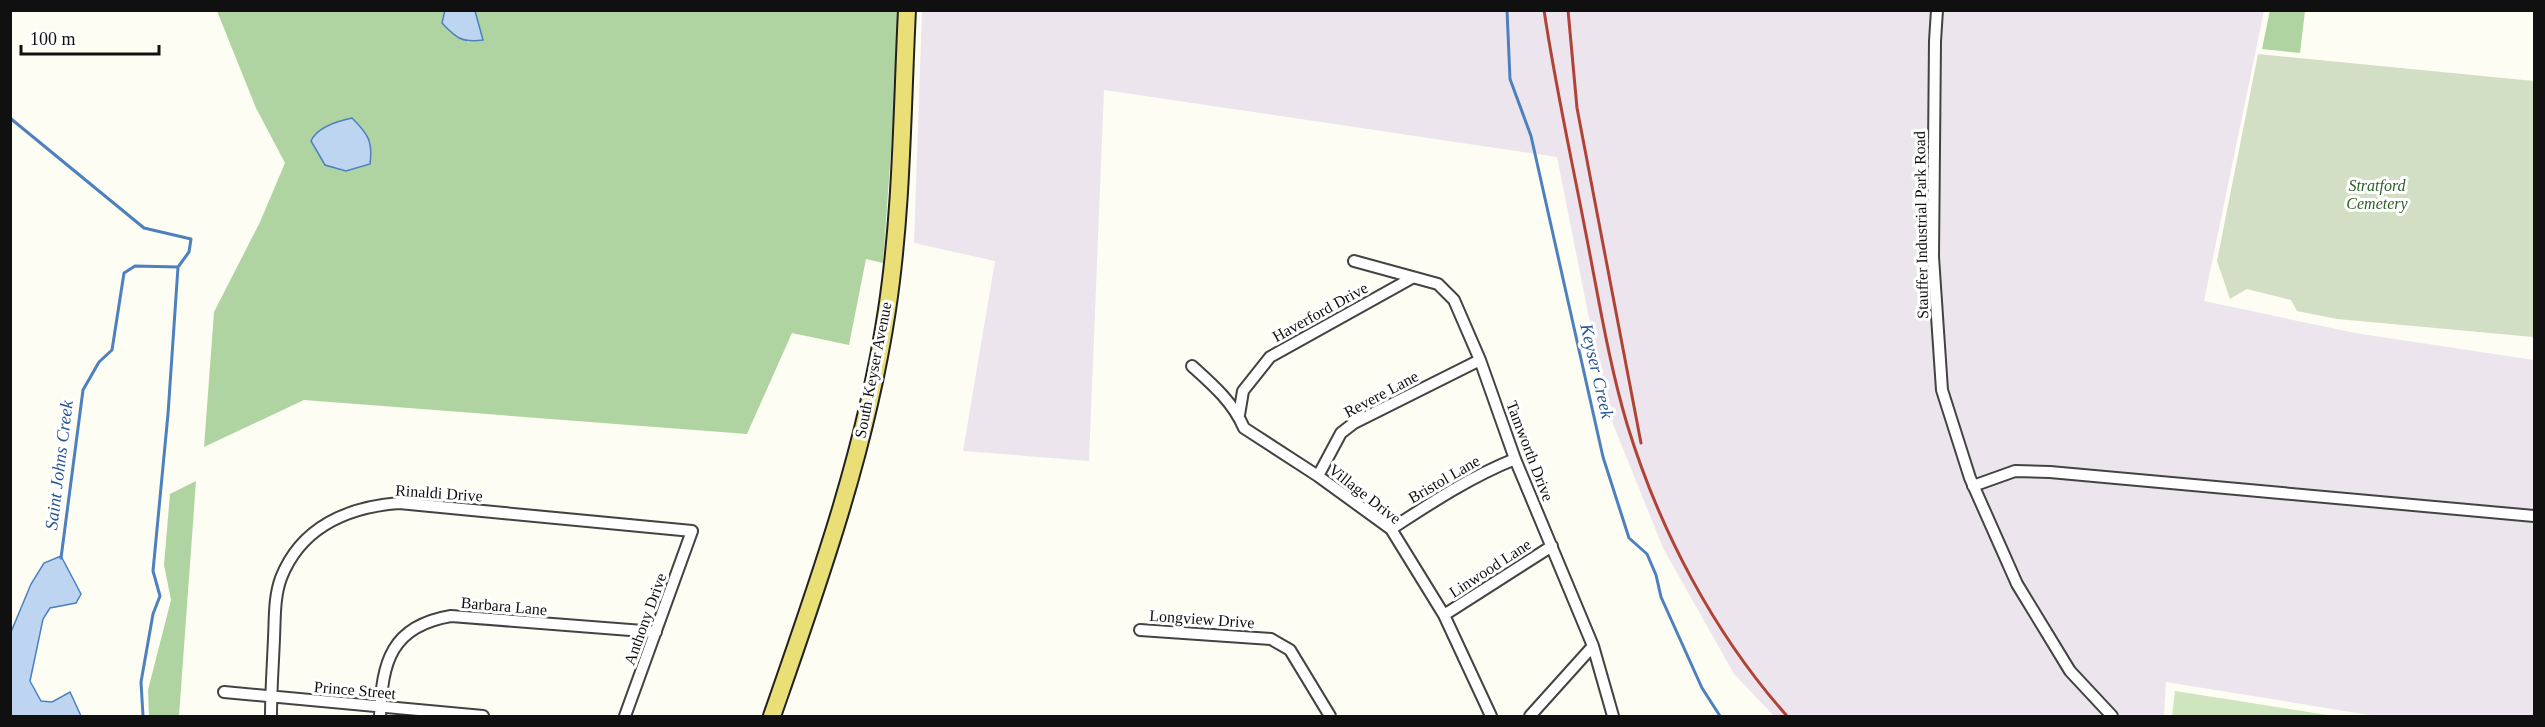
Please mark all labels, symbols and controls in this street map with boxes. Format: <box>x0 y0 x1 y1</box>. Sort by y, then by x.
scale bar <box>21 18 159 56</box>
text: 100 m <box>30 29 76 49</box>
street label: Stauffer Industrial Park Road <box>1911 131 1931 319</box>
park label: Stratford Cemetery <box>2346 177 2409 213</box>
street label: Haverford Drive <box>1269 279 1371 345</box>
street label: South Keyser Avenue <box>851 300 896 440</box>
water label: Keyser Creek <box>1576 321 1618 421</box>
street label: Revere Lane <box>1341 367 1421 421</box>
water label: Saint Johns Creek <box>41 398 77 531</box>
street label: Tamworth Drive <box>1503 398 1557 504</box>
street label: Bristol Lane <box>1405 452 1483 506</box>
street label: Village Drive <box>1325 461 1404 528</box>
street label: Rinaldi Drive <box>395 481 483 505</box>
street label: Linwood Lane <box>1446 535 1534 601</box>
street label: Anthony Drive <box>621 571 670 668</box>
street label: Barbara Lane <box>460 594 548 618</box>
street label: Longview Drive <box>1149 607 1255 632</box>
street label: Prince Street <box>313 678 397 702</box>

